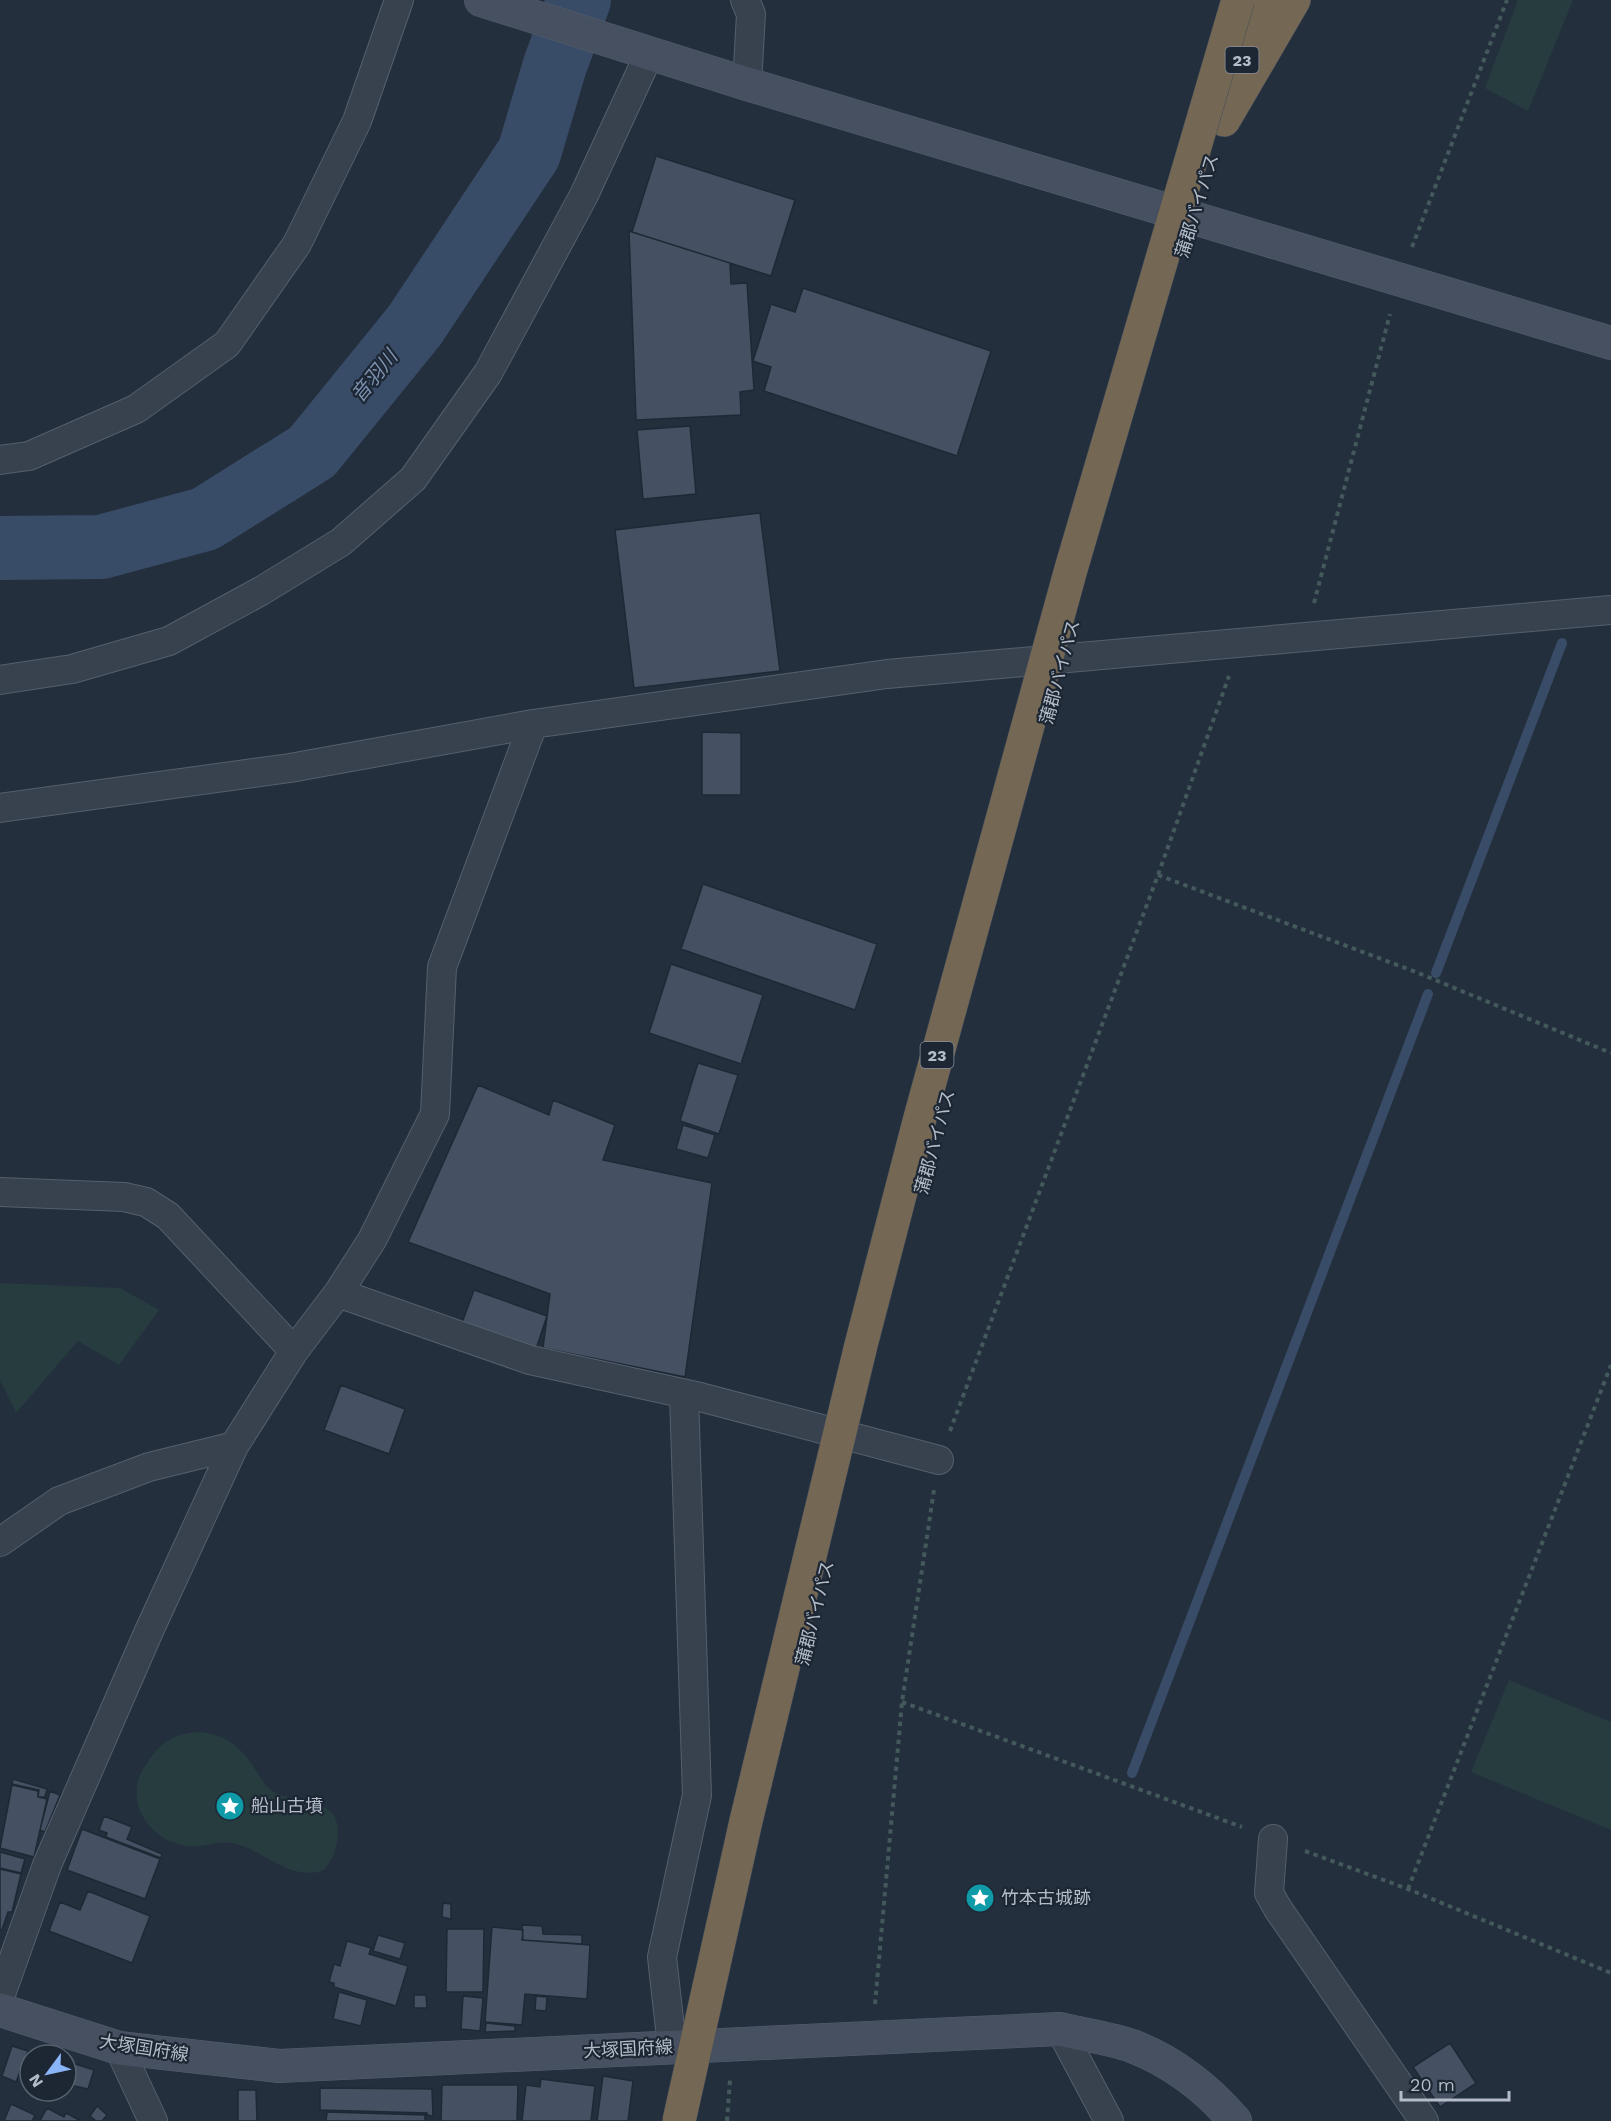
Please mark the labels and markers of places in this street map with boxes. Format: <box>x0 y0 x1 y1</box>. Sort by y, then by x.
place icon: 船山古墳 <box>214 1790 246 1822</box>
place label: 船山古墳 <box>251 1795 323 1816</box>
place icon: 竹本古城跡 <box>964 1882 996 1914</box>
place label: 竹本古城跡 <box>1001 1887 1091 1908</box>

